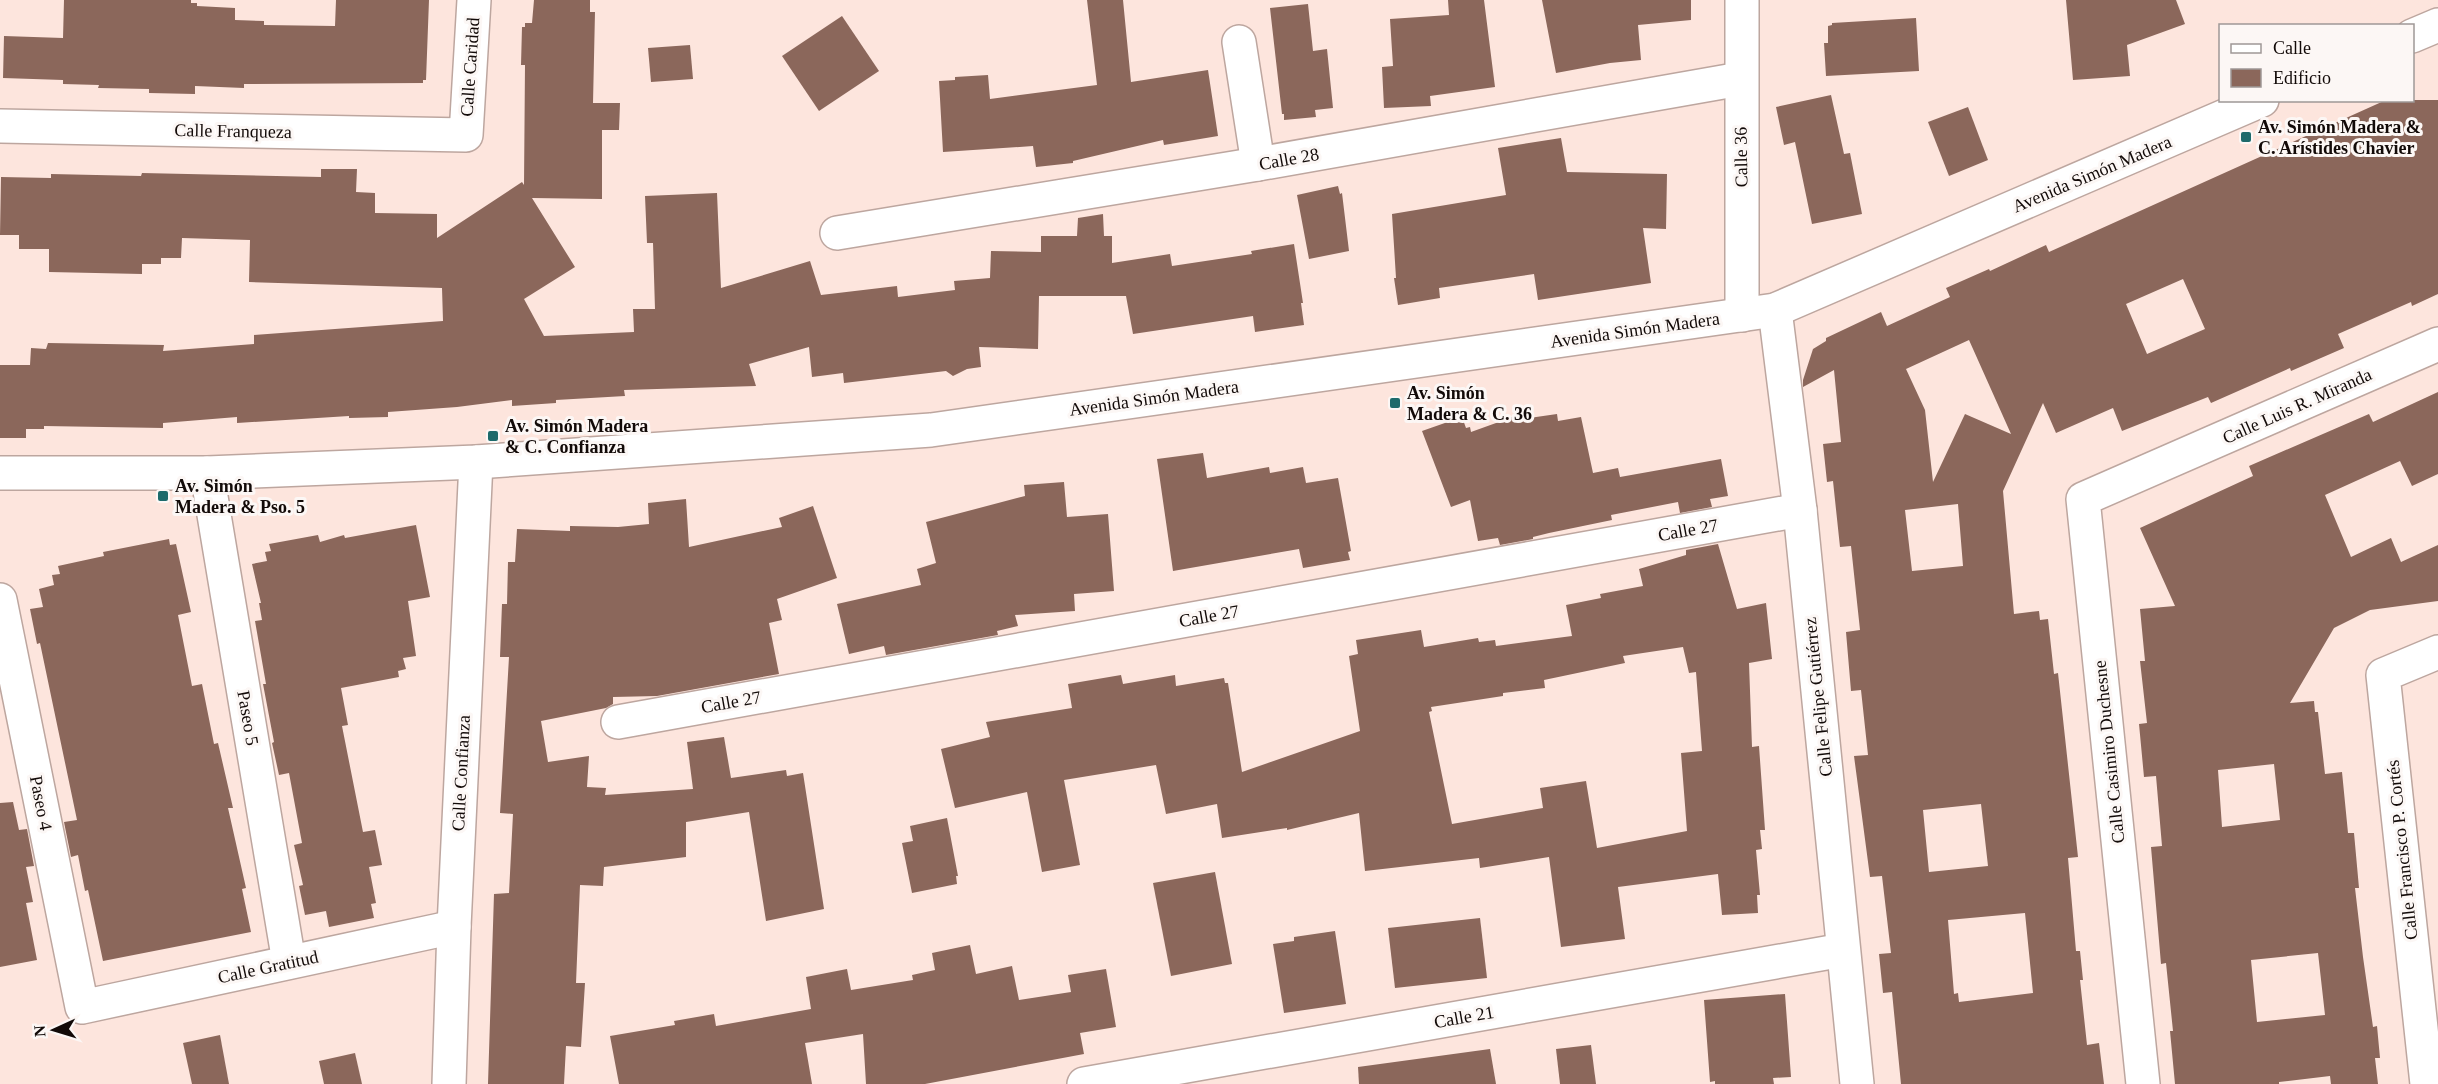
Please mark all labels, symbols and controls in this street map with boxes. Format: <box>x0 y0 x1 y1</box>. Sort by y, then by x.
street label: Calle Caridad <box>457 17 483 117</box>
legend <box>2219 24 2414 102</box>
text: Calle <box>2273 38 2311 58</box>
text: Edificio <box>2273 68 2331 88</box>
place label: Av. Simón Madera & C. Arístides Chavier <box>2258 117 2421 158</box>
street label: Calle Franqueza <box>174 120 292 142</box>
street label: Calle 36 <box>1730 127 1752 187</box>
marker: Av. Simón Madera & C. Arístides Chavier <box>2239 130 2253 144</box>
street label: Avenida Simón Madera <box>2010 131 2174 217</box>
street label: Calle 28 <box>1257 144 1321 174</box>
street label: Avenida Simón Madera <box>1549 308 1721 352</box>
street label: Calle Luis R. Miranda <box>2219 364 2375 448</box>
street label: Avenida Simón Madera <box>1068 376 1240 420</box>
place label: Av. Simón Madera & C. 36 <box>1407 383 1532 424</box>
marker: Av. Simón Madera & C. 36 <box>1388 396 1402 410</box>
place label: Av. Simón Madera & C. Confianza <box>505 416 648 457</box>
marker: Av. Simón Madera & C. Confianza <box>486 429 500 443</box>
place label: Av. Simón Madera & Pso. 5 <box>175 476 305 517</box>
marker: Av. Simón Madera & Pso. 5 <box>156 489 170 503</box>
street label: Calle 27 <box>1656 515 1720 545</box>
street label: Calle 27 <box>1177 601 1241 631</box>
street label: Calle Felipe Gutiérrez <box>1800 616 1836 778</box>
street label: Calle Casimiro Duchesne <box>2089 659 2129 845</box>
street label: Calle 27 <box>699 687 763 717</box>
street label: Paseo 5 <box>233 689 263 747</box>
street label: Calle Confianza <box>448 714 474 832</box>
street label: Calle Francisco P. Cortés <box>2383 759 2421 941</box>
street label: Paseo 4 <box>26 774 56 832</box>
street label: Calle Gratitud <box>216 947 320 987</box>
north arrow <box>24 1000 84 1060</box>
street label: Calle 21 <box>1432 1002 1496 1032</box>
text: N <box>31 1024 48 1037</box>

